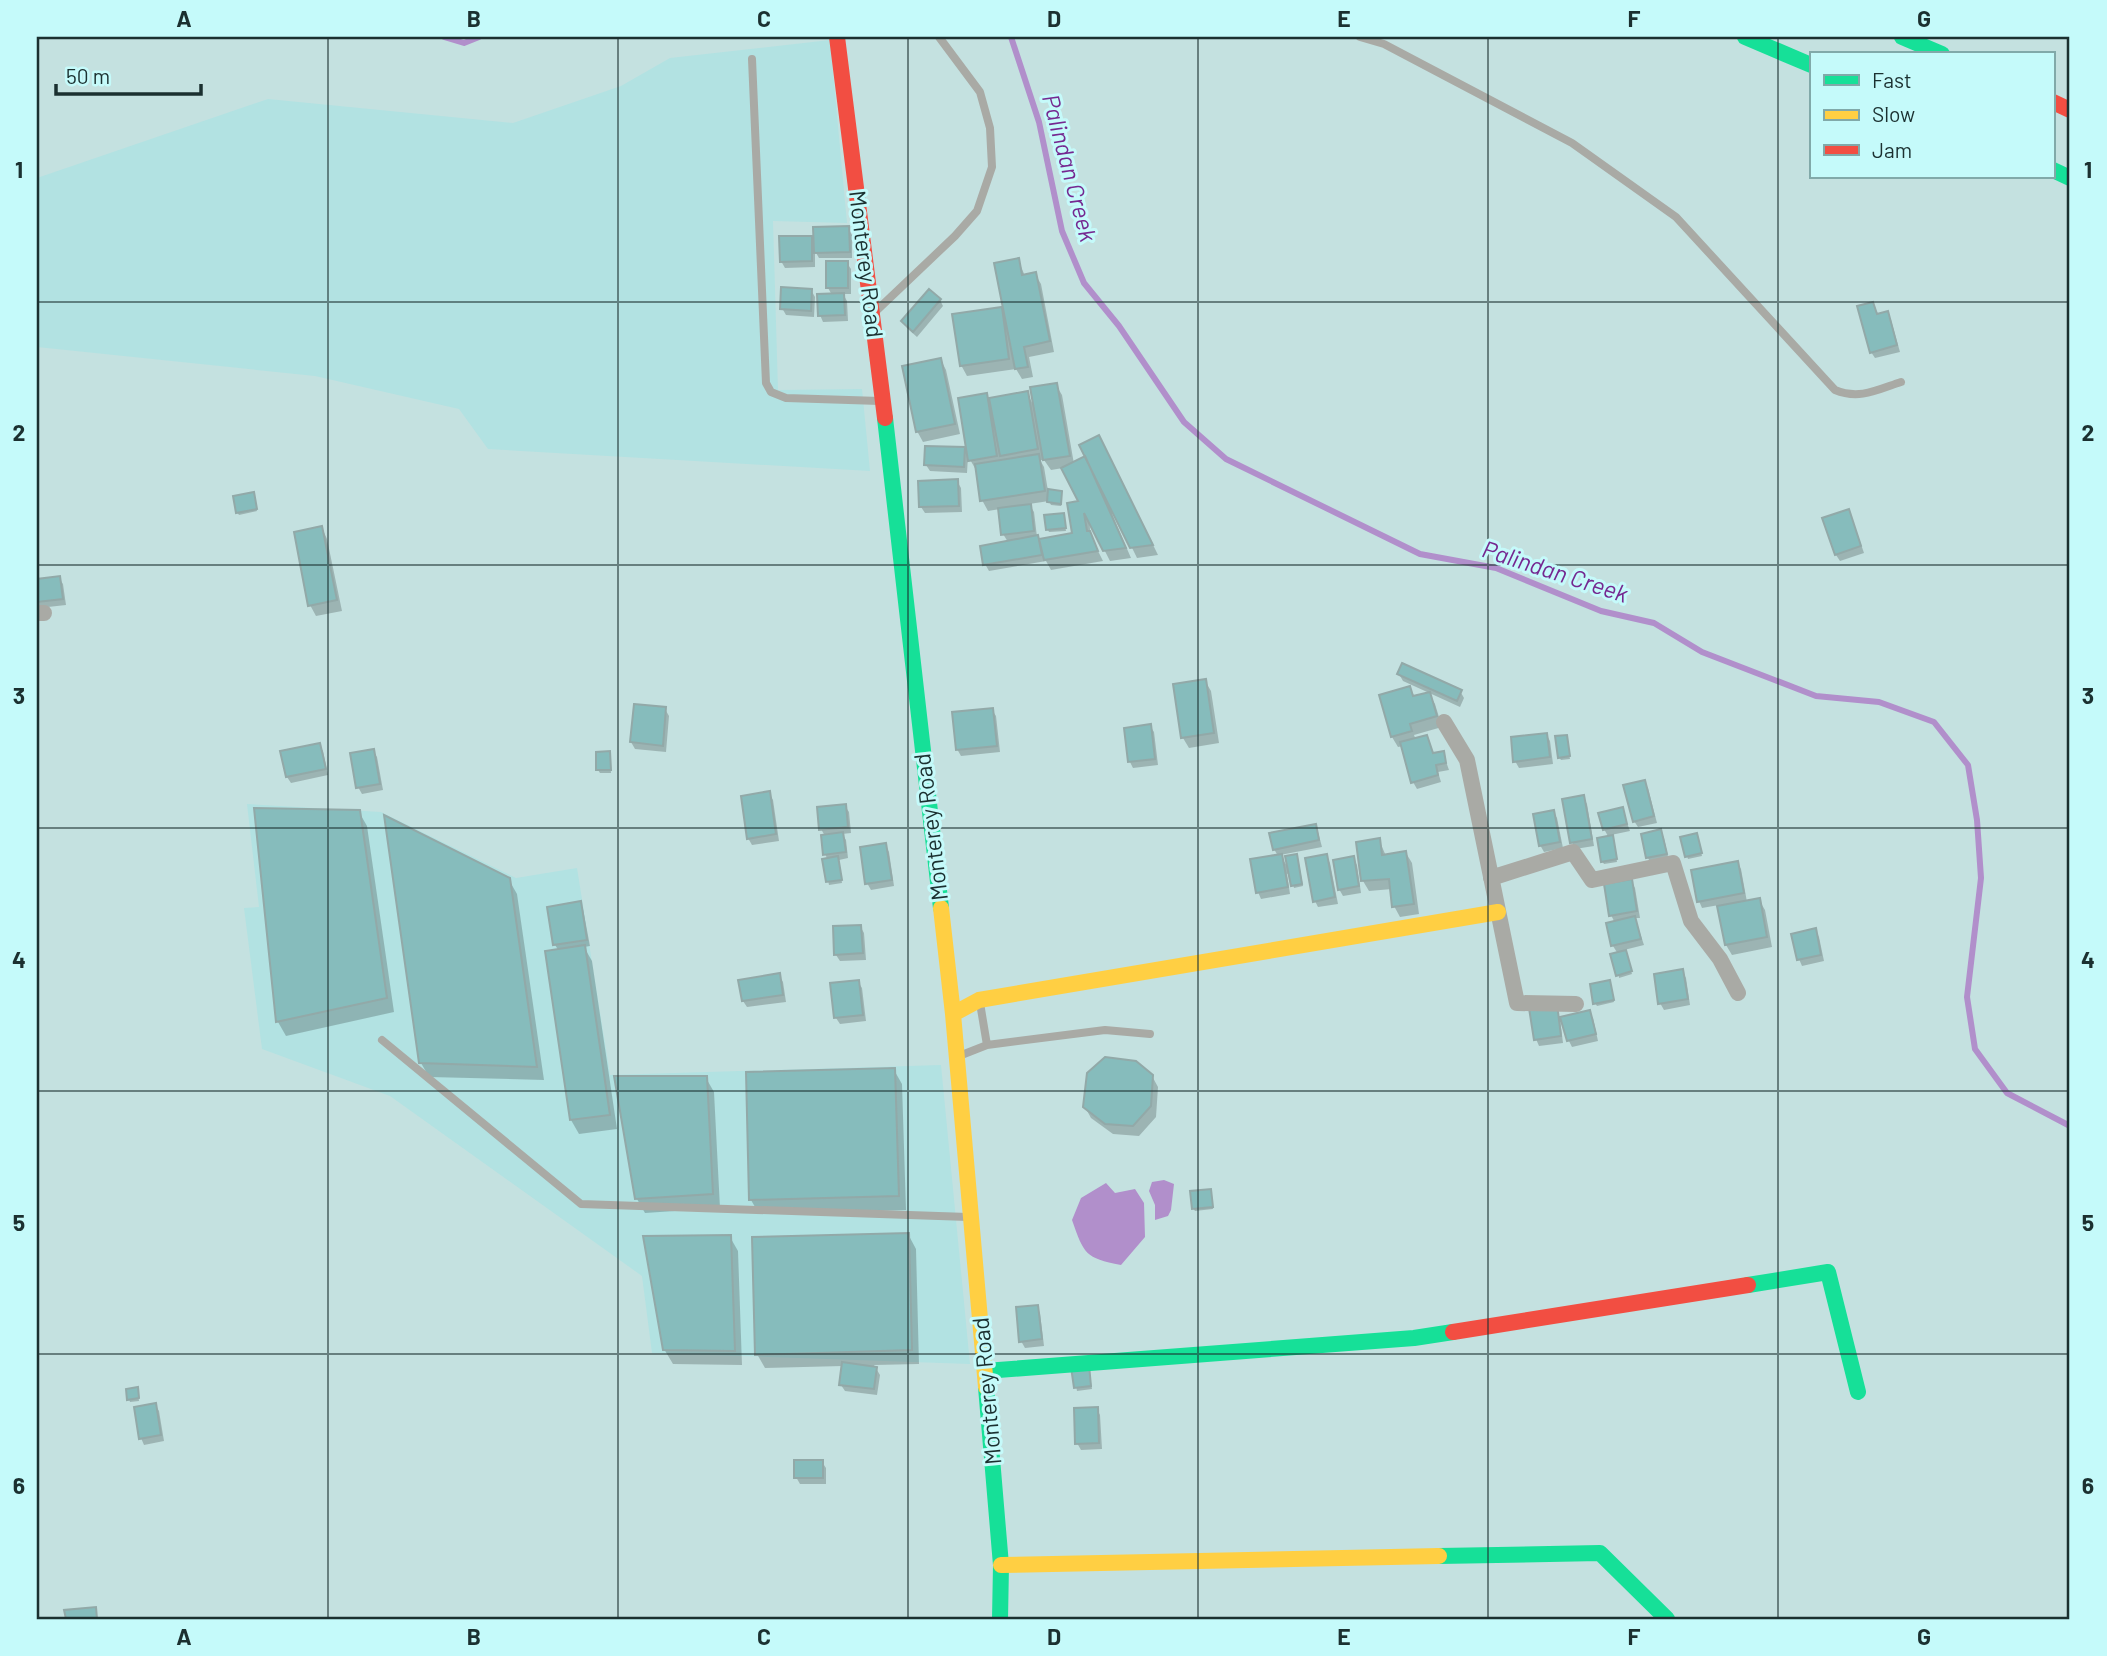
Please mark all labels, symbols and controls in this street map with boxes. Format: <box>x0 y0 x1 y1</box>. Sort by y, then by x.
text: A <box>176 4 192 32</box>
text: B <box>467 4 481 32</box>
text: C <box>757 4 771 32</box>
text: D <box>1047 4 1061 32</box>
text: E <box>1337 4 1351 32</box>
text: F <box>1628 4 1641 32</box>
text: G <box>1917 4 1931 32</box>
scale bar <box>56 52 201 96</box>
legend <box>1810 52 2054 178</box>
text: 50 m <box>66 63 110 88</box>
text: Fast <box>1872 67 1912 92</box>
water label: Palindan Creek <box>1037 91 1104 245</box>
text: Slow <box>1872 101 1915 126</box>
text: Jam <box>1872 137 1912 162</box>
text: 1 <box>15 155 23 183</box>
text: 1 <box>2084 155 2092 183</box>
street label: Monterey Road <box>844 189 890 339</box>
text: 2 <box>13 418 25 446</box>
text: 2 <box>2082 418 2094 446</box>
water label: Palindan Creek <box>1479 533 1632 608</box>
text: 3 <box>13 681 25 709</box>
text: 3 <box>2082 681 2094 709</box>
street label: Monterey Road <box>907 752 953 902</box>
text: 4 <box>12 945 26 973</box>
text: 4 <box>2081 945 2095 973</box>
text: 5 <box>13 1208 25 1236</box>
text: 5 <box>2082 1208 2094 1236</box>
street label: Monterey Road <box>966 1316 1006 1466</box>
text: 6 <box>13 1471 25 1499</box>
text: 6 <box>2082 1471 2094 1499</box>
text: A <box>176 1622 192 1650</box>
text: B <box>467 1622 481 1650</box>
text: C <box>757 1622 771 1650</box>
text: D <box>1047 1622 1061 1650</box>
text: E <box>1337 1622 1351 1650</box>
text: F <box>1628 1622 1641 1650</box>
text: G <box>1917 1622 1931 1650</box>

